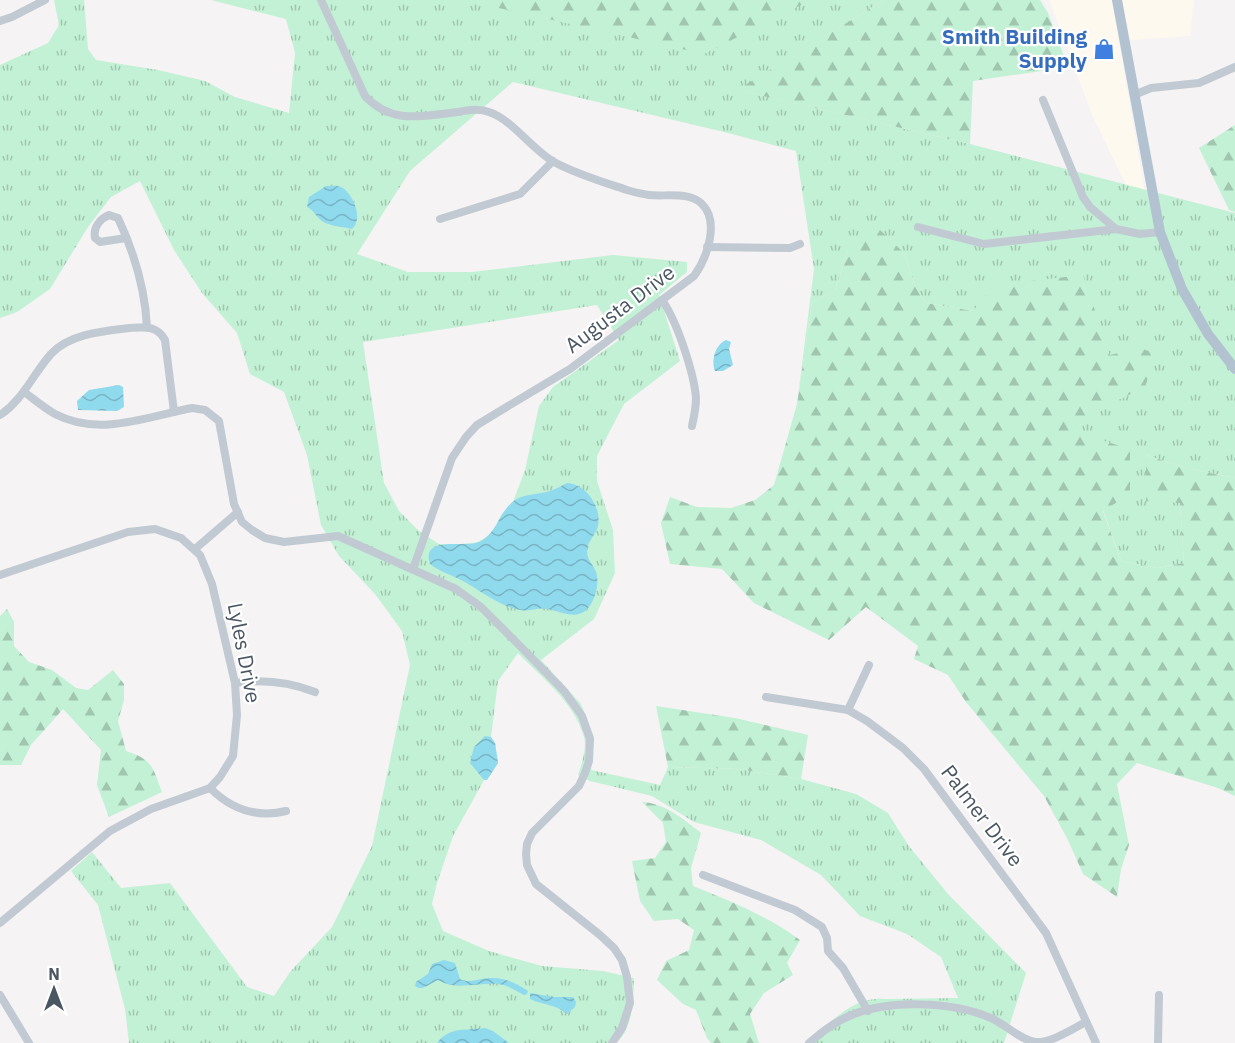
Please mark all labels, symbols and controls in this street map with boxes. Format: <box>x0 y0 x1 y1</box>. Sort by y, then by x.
place label: Smith Building Supply <box>942 22 1088 74</box>
shop icon: Smith Building Supply <box>1092 37 1116 61</box>
street label: Augusta Drive <box>559 258 680 359</box>
street label: Lyles Drive <box>222 600 268 705</box>
street label: Palmer Drive <box>935 759 1030 872</box>
north arrow <box>24 959 84 1019</box>
text: N <box>48 964 60 984</box>

